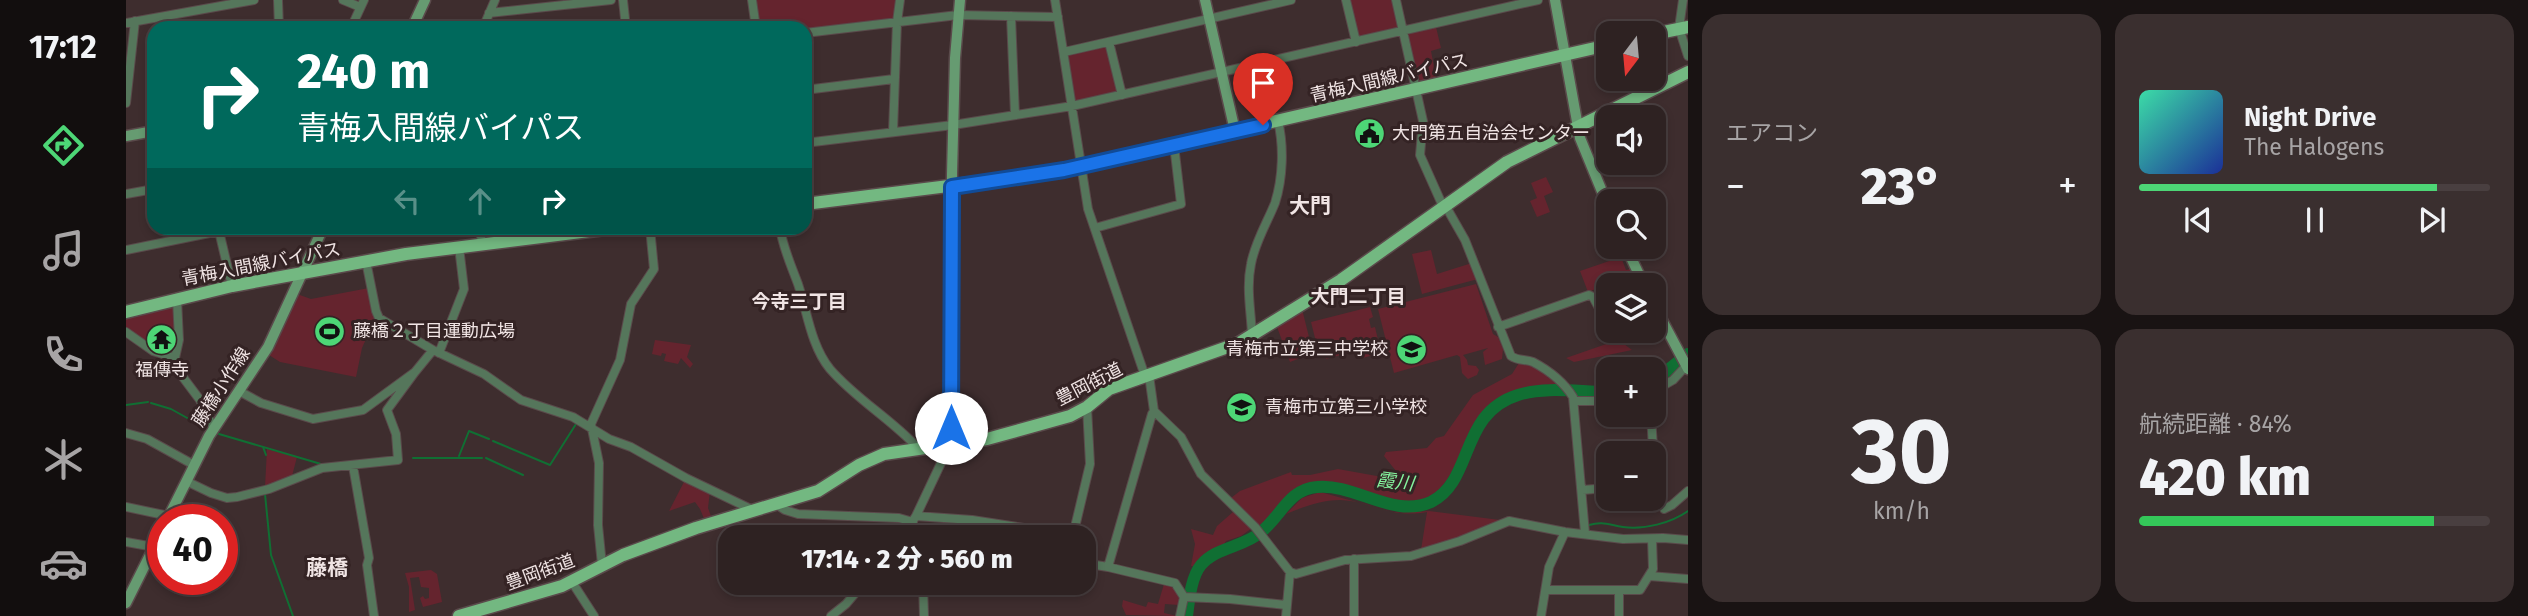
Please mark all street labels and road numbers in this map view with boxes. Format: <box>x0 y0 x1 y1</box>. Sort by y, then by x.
street label: 青梅入間線バイパス <box>1308 49 1470 107</box>
street label: 青梅入間線バイパス <box>180 238 342 290</box>
street label: 藤橋小作線 <box>187 343 255 431</box>
street label: 豊岡街道 <box>1052 358 1126 410</box>
street label: 豊岡街道 <box>502 549 578 595</box>

